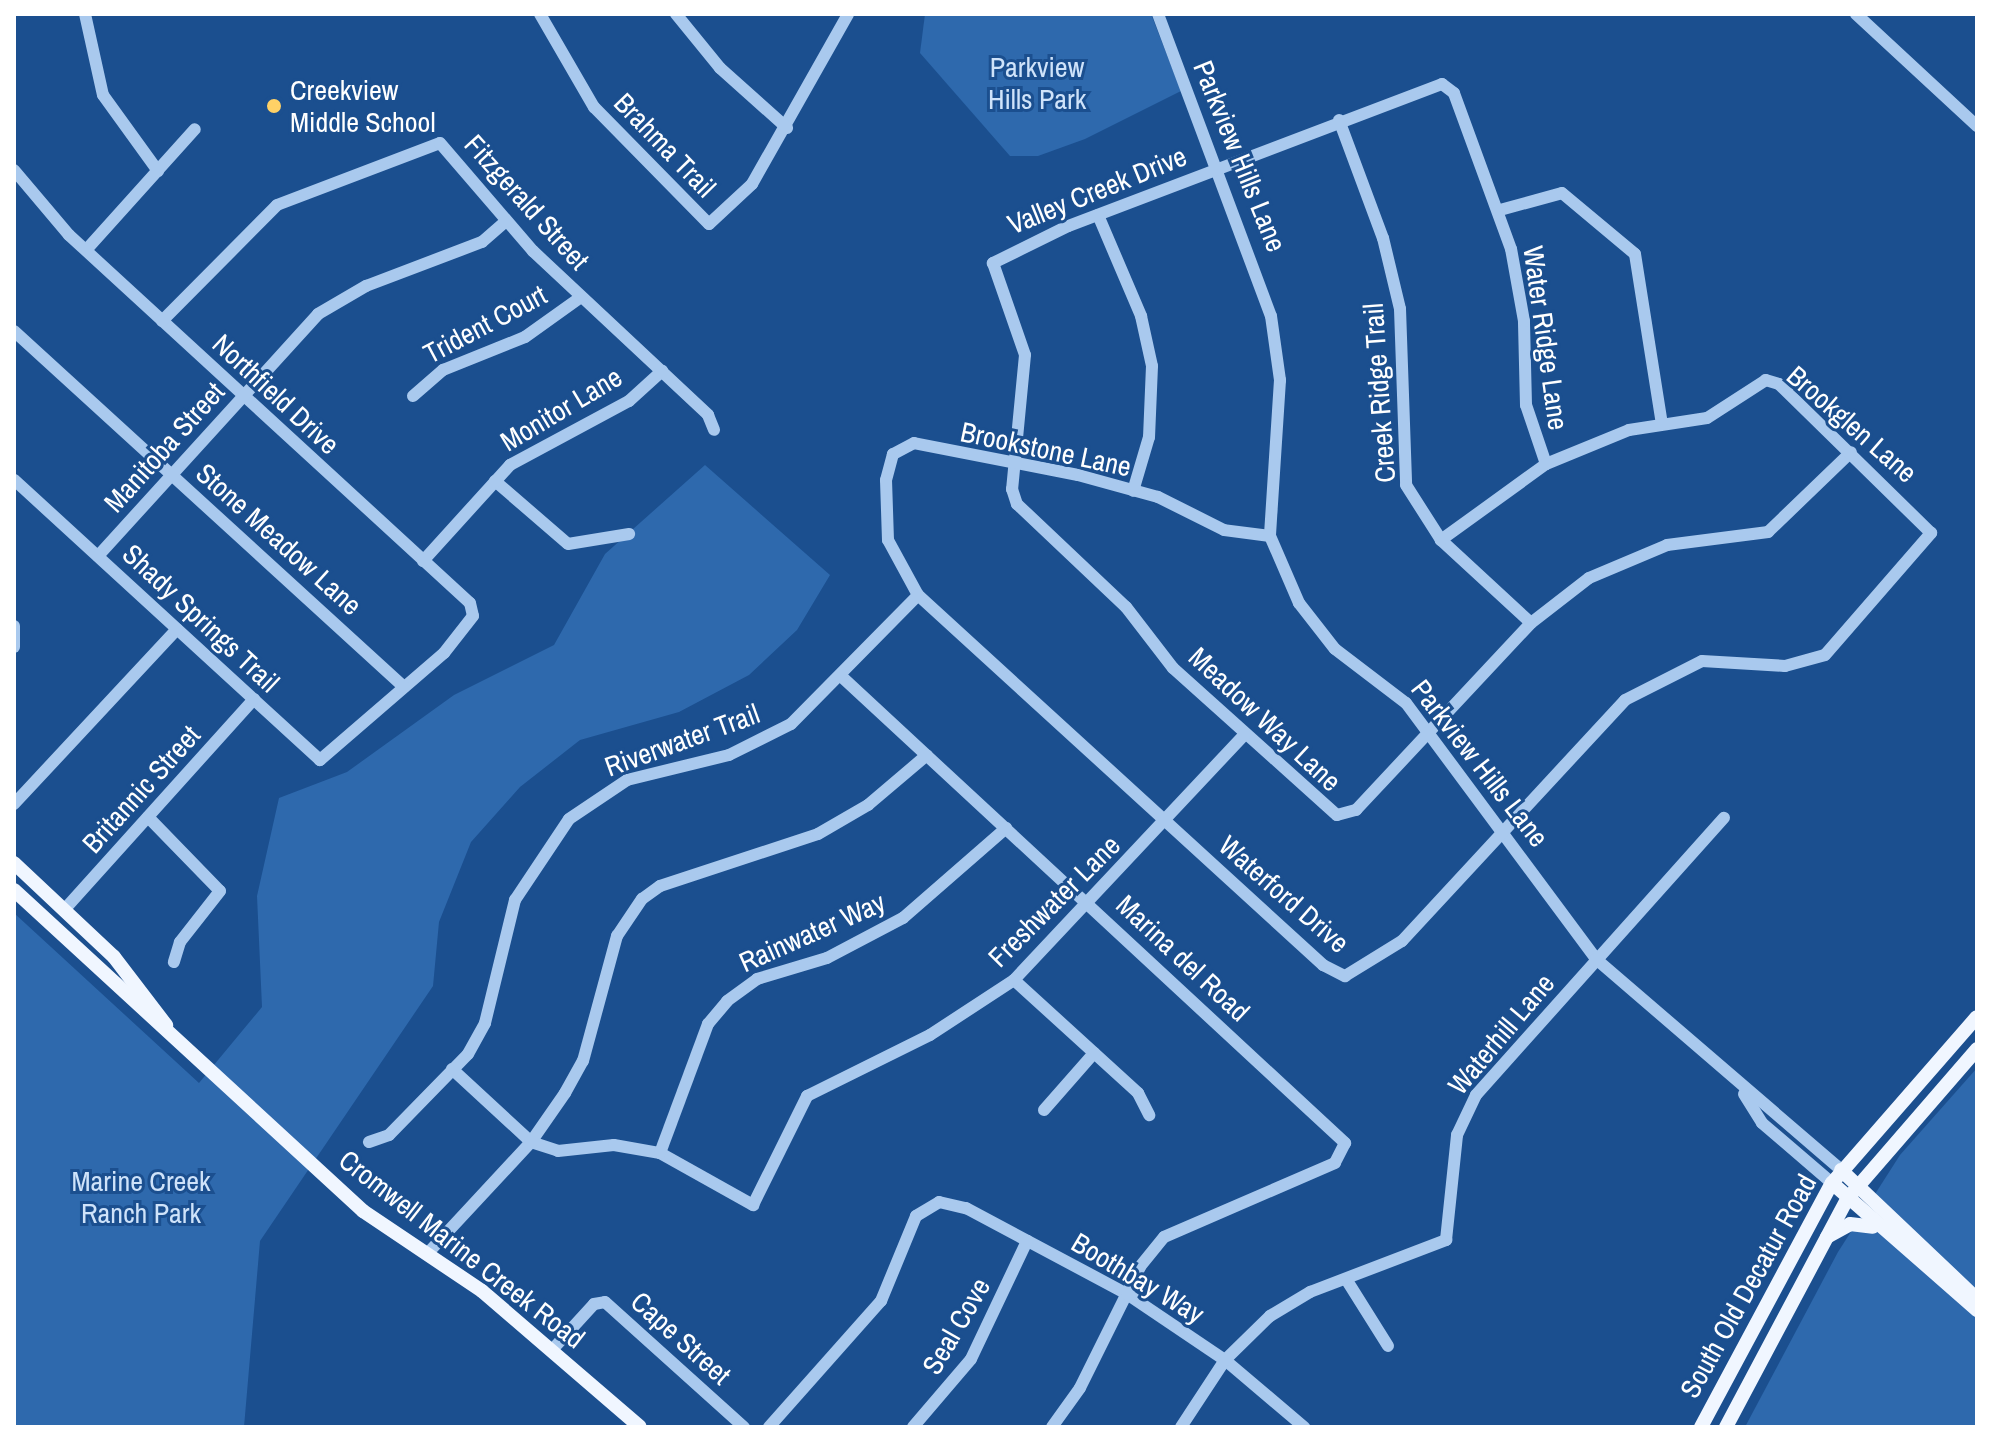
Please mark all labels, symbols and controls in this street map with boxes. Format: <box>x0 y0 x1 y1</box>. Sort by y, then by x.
park label: Parkview Hills Park <box>988 50 1086 116</box>
street label: Parkview Hills Lane <box>1186 56 1294 256</box>
place label: Creekview Middle School <box>290 73 435 139</box>
street label: Brahma Trail <box>607 86 723 204</box>
marker: Creekview Middle School <box>265 97 283 115</box>
street label: Fitzgerald Street <box>458 128 596 276</box>
street label: Valley Creek Drive <box>1003 139 1191 241</box>
street label: Water Ridge Lane <box>1516 244 1576 432</box>
street label: Trident Court <box>418 278 552 370</box>
street label: Creek Ridge Trail <box>1356 302 1402 484</box>
street label: Northfield Drive <box>206 327 346 461</box>
street label: Brookglen Lane <box>1780 359 1924 489</box>
street label: Monitor Lane <box>494 360 628 458</box>
street label: Manitoba Street <box>97 375 231 519</box>
street label: Brookstone Lane <box>958 415 1134 483</box>
street label: Stone Meadow Lane <box>189 456 369 622</box>
street label: Shady Springs Trail <box>116 537 286 699</box>
street label: Meadow Way Lane <box>1182 640 1348 798</box>
street label: Parkview Hills Lane <box>1404 673 1556 853</box>
street label: Riverwater Trail <box>600 696 764 784</box>
street label: Britannic Street <box>75 718 207 860</box>
street label: Freshwater Lane <box>981 828 1127 974</box>
street label: Waterford Drive <box>1212 828 1356 960</box>
street label: Rainwater Way <box>734 885 890 979</box>
street label: Marina del Road <box>1109 888 1257 1028</box>
street label: Waterhill Lane <box>1441 967 1561 1101</box>
street label: Cromwell Marine Creek Road <box>333 1143 591 1355</box>
park label: Marine Creek Ranch Park <box>71 1164 211 1230</box>
street label: South Old Decatur Road <box>1673 1168 1823 1404</box>
street label: Boothbay Way <box>1066 1225 1210 1331</box>
street label: Seal Cove <box>915 1272 997 1380</box>
street label: Cape Street <box>624 1285 738 1391</box>

